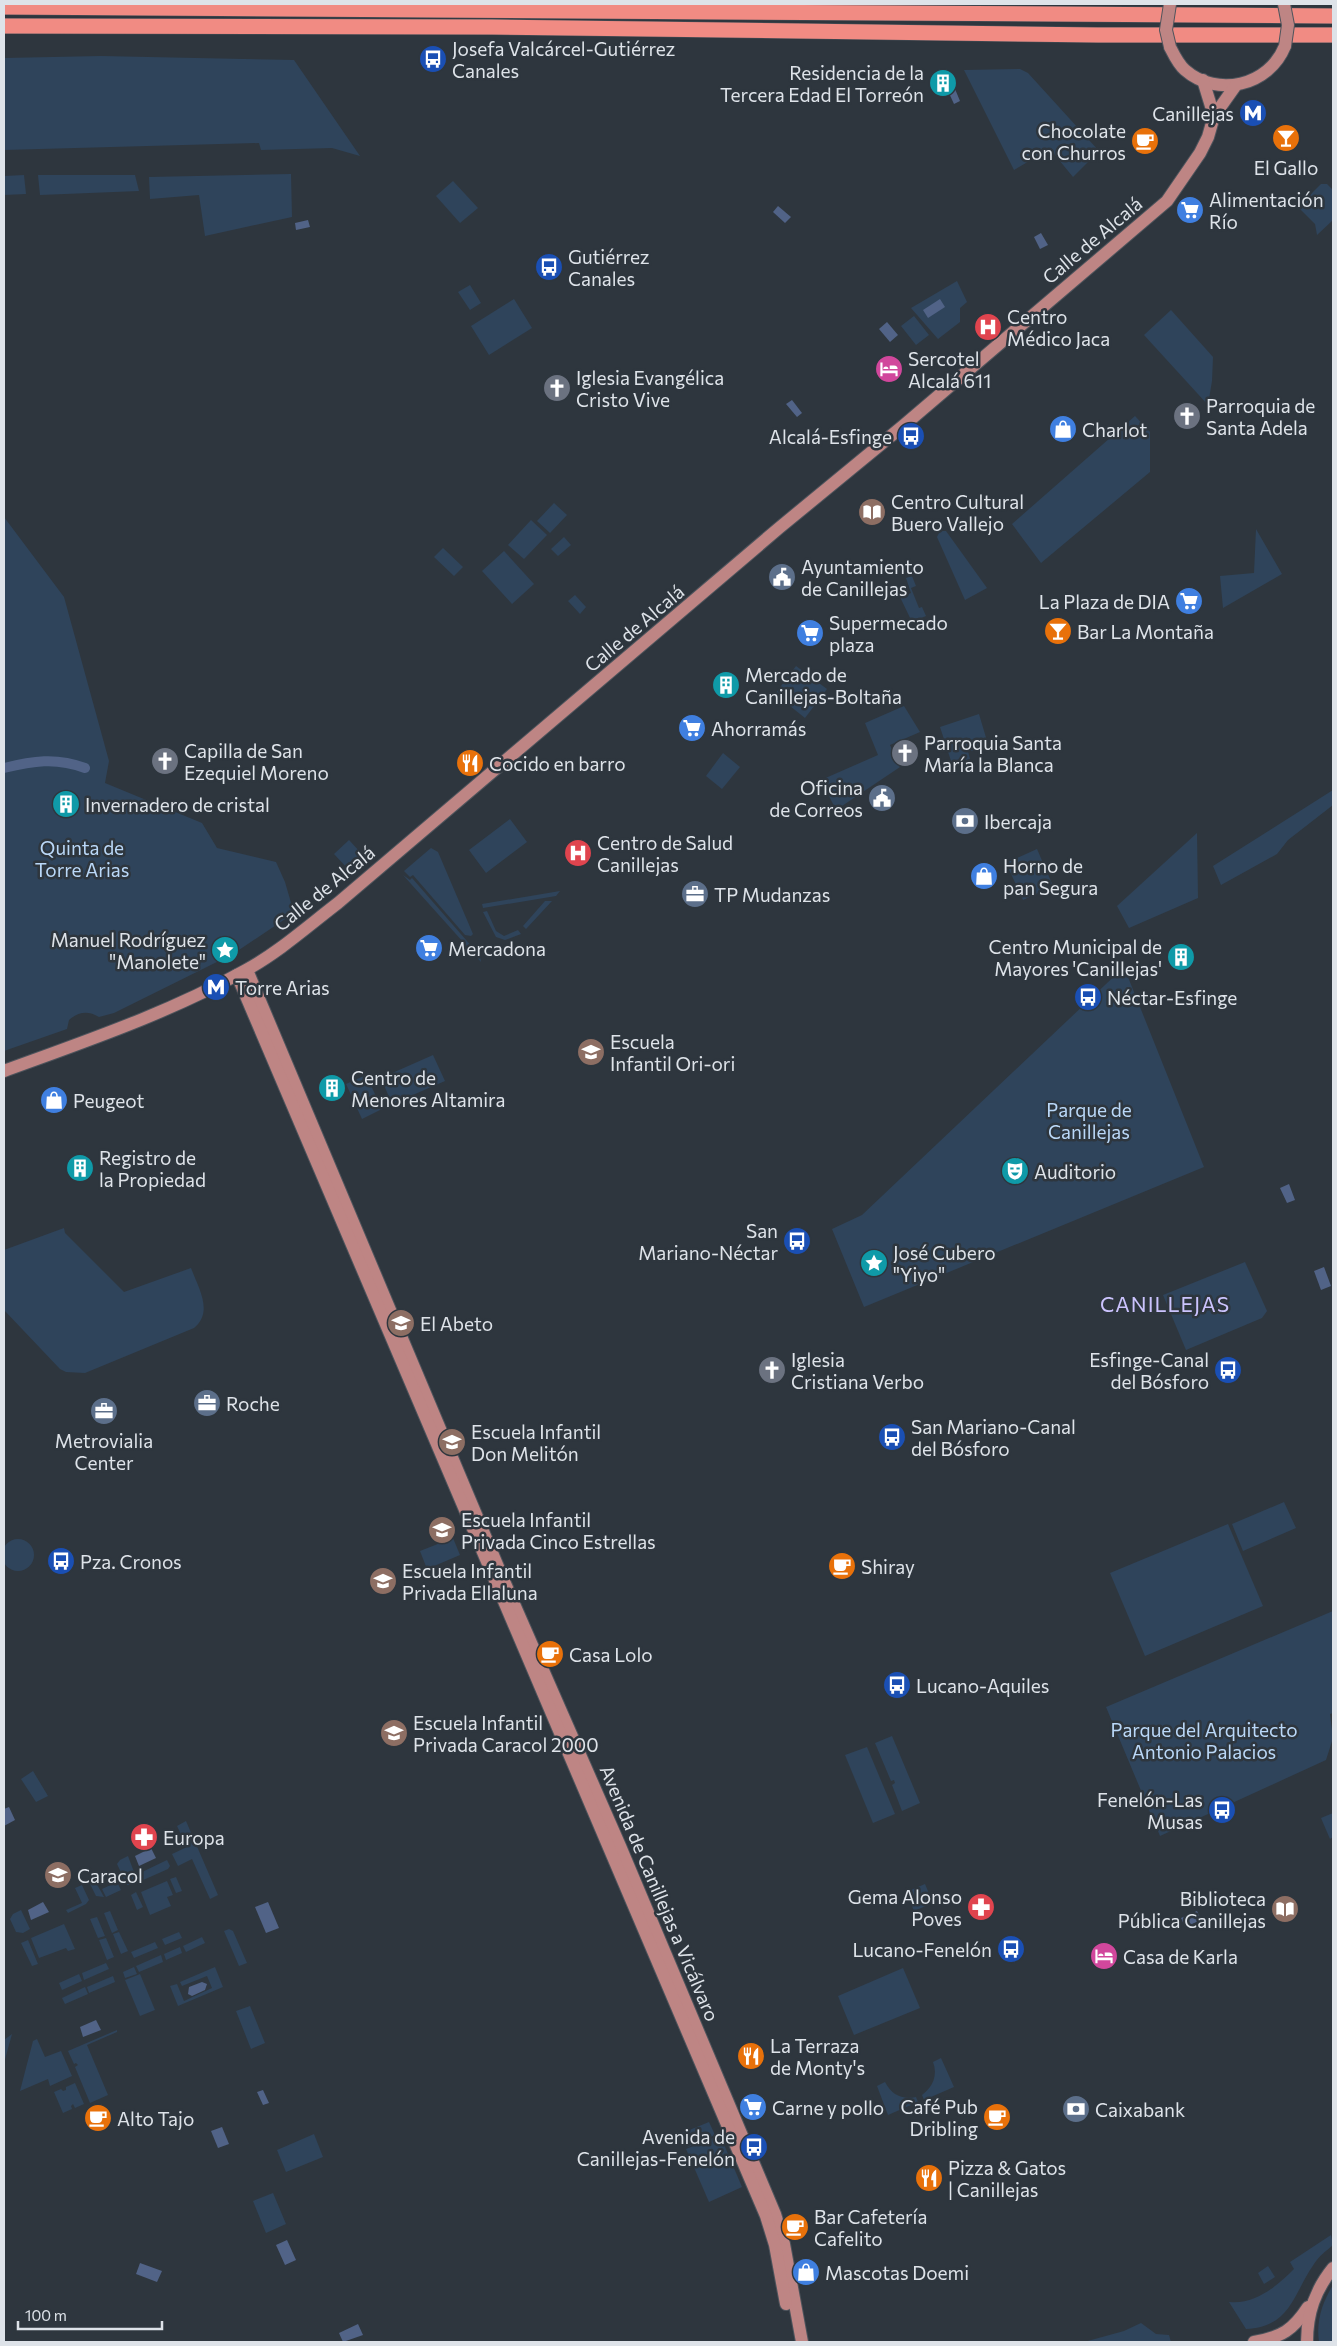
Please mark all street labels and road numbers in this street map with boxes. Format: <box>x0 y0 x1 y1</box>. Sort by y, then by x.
street label: Calle de Alcalá <box>1038 192 1146 288</box>
street label: Calle de Alcalá <box>580 580 688 676</box>
street label: Calle de Alcalá <box>269 840 379 936</box>
street label: Avenida de Canillejas a Vicálvaro <box>596 1762 724 2024</box>

